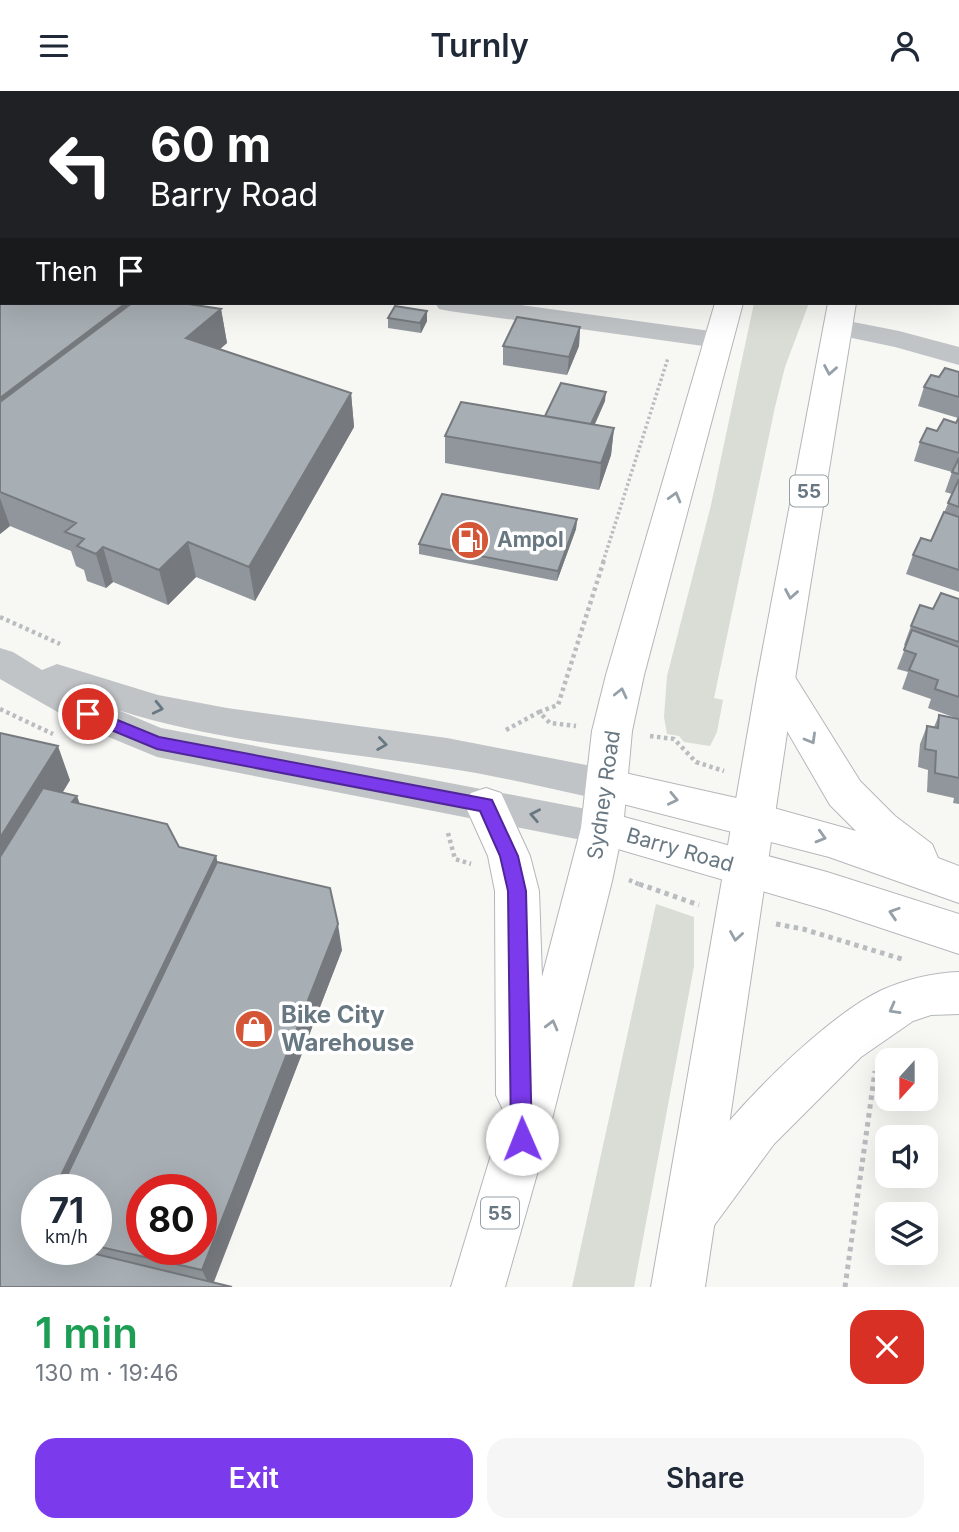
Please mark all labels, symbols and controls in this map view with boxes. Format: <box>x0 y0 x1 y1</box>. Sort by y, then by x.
text: Turnly <box>430 26 529 65</box>
icon: menu <box>35 27 73 65</box>
icon: person <box>886 27 924 65</box>
text: 60 m <box>150 115 271 174</box>
icon: left <box>35 119 126 210</box>
text: Barry Road <box>150 175 318 214</box>
icon: arrive <box>112 252 150 290</box>
text: Then <box>35 256 98 287</box>
one-way arrow <box>823 364 838 376</box>
road number: 55 <box>790 475 828 507</box>
one-way arrow <box>667 491 681 503</box>
fuel station icon: Ampol <box>449 519 491 561</box>
place label: Ampol <box>497 527 564 552</box>
one-way arrow <box>784 588 799 600</box>
pin <box>58 684 118 744</box>
one-way arrow <box>612 687 627 699</box>
icon: arrive <box>69 695 107 733</box>
one-way arrow <box>152 700 164 715</box>
street label: Sydney Road <box>582 729 625 861</box>
one-way arrow <box>803 731 816 744</box>
one-way arrow <box>377 736 388 751</box>
one-way arrow <box>667 791 679 806</box>
one-way arrow <box>529 808 541 823</box>
street label: Barry Road <box>624 822 737 877</box>
one-way arrow <box>815 828 827 843</box>
one-way arrow <box>888 907 901 921</box>
one-way arrow <box>729 930 744 942</box>
place label: Bike City Warehouse <box>281 1000 414 1057</box>
one-way arrow <box>889 1001 901 1014</box>
shop icon: Bike City Warehouse <box>233 1008 275 1050</box>
one-way arrow <box>544 1020 558 1032</box>
north arrow <box>875 1048 938 1111</box>
map controls <box>875 1048 938 1265</box>
position arrow <box>485 1102 559 1176</box>
button: sound <box>875 1125 938 1188</box>
speed limit sign: 80 <box>126 1174 217 1265</box>
text: 71 <box>49 1189 84 1231</box>
road number: 55 <box>481 1197 519 1229</box>
button: layers <box>875 1202 938 1265</box>
text: km/h <box>45 1226 88 1247</box>
text: 1 min <box>35 1307 138 1358</box>
button: close <box>850 1310 924 1384</box>
text: 130 m · 19:46 <box>35 1359 179 1387</box>
button: Exit <box>35 1438 473 1518</box>
button: Share <box>487 1438 924 1518</box>

